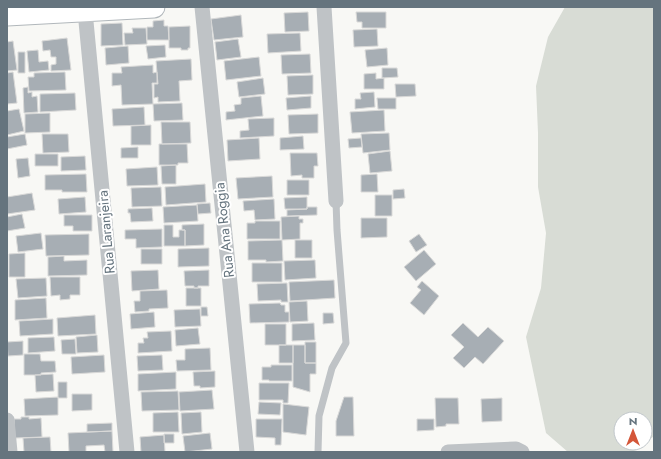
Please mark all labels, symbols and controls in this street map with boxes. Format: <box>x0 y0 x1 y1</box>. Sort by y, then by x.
street label: Rua Ana Roggia <box>209 181 239 279</box>
street label: Rua Laranjeira <box>92 189 120 275</box>
north arrow <box>613 411 653 451</box>
text: N <box>629 413 637 429</box>

